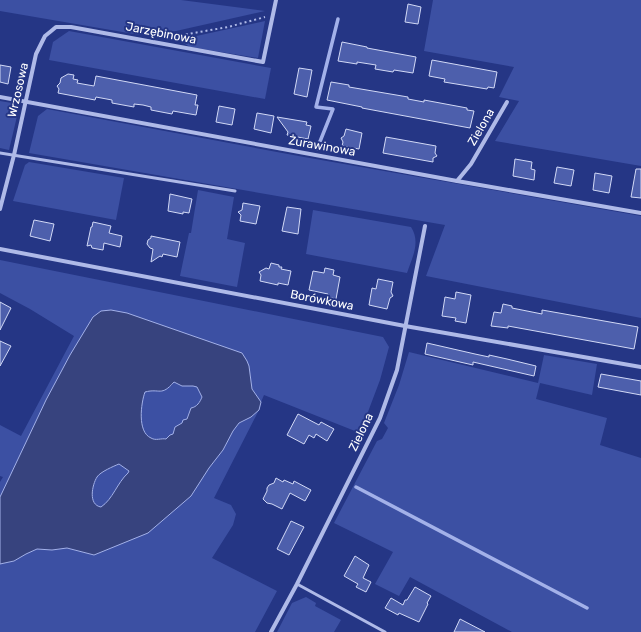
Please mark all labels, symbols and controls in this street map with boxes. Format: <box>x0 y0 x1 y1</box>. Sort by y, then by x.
street label: Jarzębinowa <box>125 19 197 47</box>
street label: Wrzosowa <box>5 61 31 119</box>
street label: Zielona <box>465 106 497 148</box>
street label: Żurawinowa <box>287 133 357 159</box>
street label: Borówkowa <box>289 287 355 313</box>
street label: Zielona <box>346 411 376 453</box>

